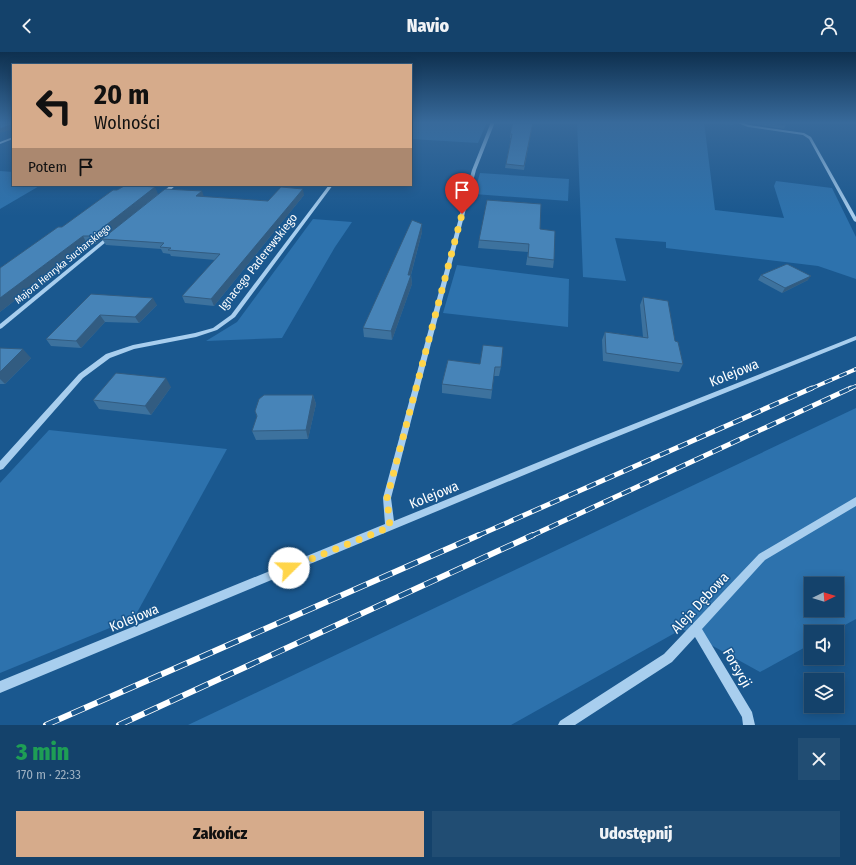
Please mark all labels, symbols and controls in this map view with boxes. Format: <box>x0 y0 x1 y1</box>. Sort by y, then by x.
icon: back <box>16 15 38 37</box>
text: Navio <box>407 15 449 37</box>
icon: person <box>818 15 840 37</box>
text: 20 m <box>94 78 149 111</box>
icon: left <box>28 80 80 132</box>
text: Wolności <box>94 112 160 134</box>
icon: arrive <box>75 156 97 178</box>
text: Potem <box>28 158 67 176</box>
pin <box>445 173 479 214</box>
icon: arrive <box>451 179 473 201</box>
street label: Ignacego Paderewskiego <box>216 211 300 313</box>
street label: Majora Henryka Sucharskiego <box>12 221 114 307</box>
street label: Kolejowa <box>707 355 761 391</box>
street label: Kolejowa <box>407 477 461 513</box>
position arrow <box>268 547 310 589</box>
street label: Aleja Dębowa <box>667 569 733 637</box>
north arrow <box>804 577 844 617</box>
map controls <box>804 577 844 713</box>
street label: Kolejowa <box>107 600 161 636</box>
button: sound <box>804 625 844 665</box>
street label: Forsycji <box>719 645 755 691</box>
button: layers <box>804 673 844 713</box>
text: 3 min <box>16 738 69 766</box>
button: close <box>798 738 840 780</box>
text: 170 m · 22:33 <box>16 767 81 782</box>
button: Zakończ <box>16 811 424 857</box>
button: Udostępnij <box>432 811 840 857</box>

